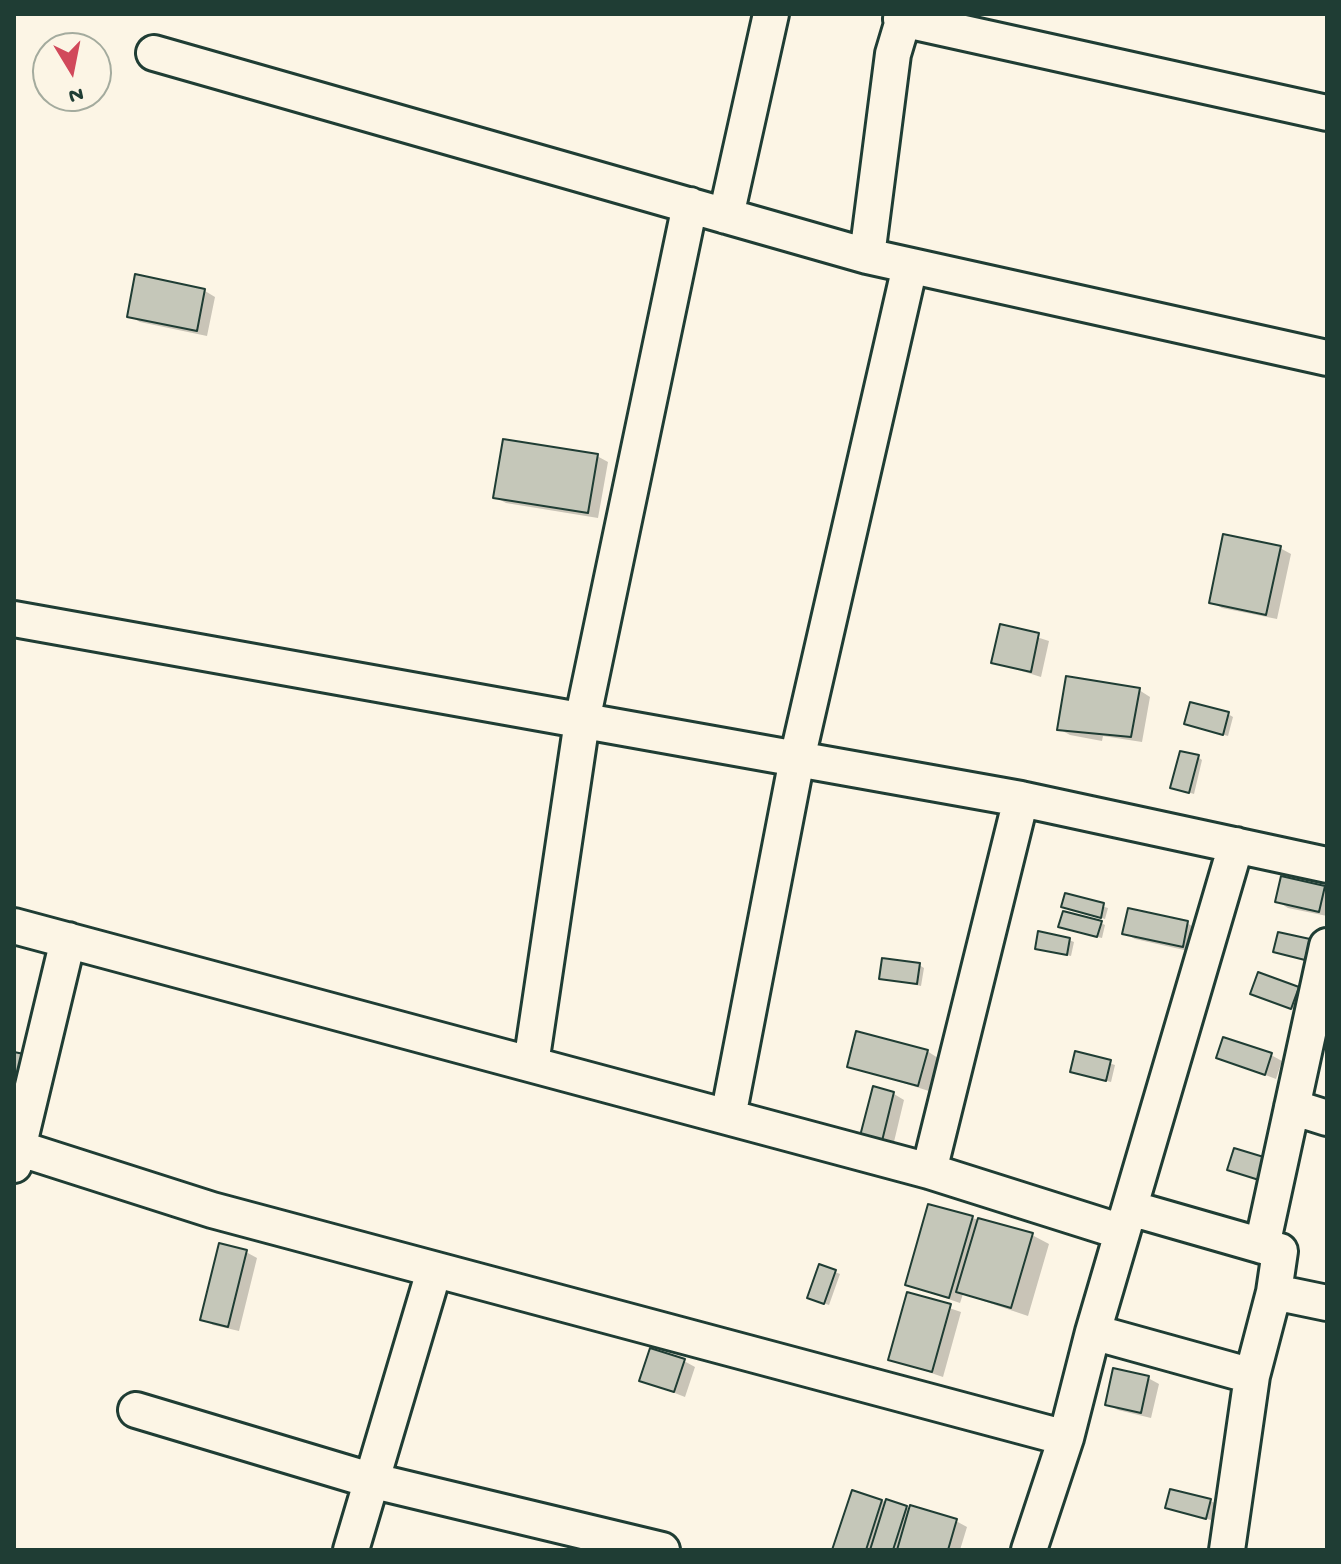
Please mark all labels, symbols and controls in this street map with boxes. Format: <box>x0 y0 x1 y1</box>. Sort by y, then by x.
north arrow <box>32 32 112 112</box>
text: N <box>66 80 85 108</box>

